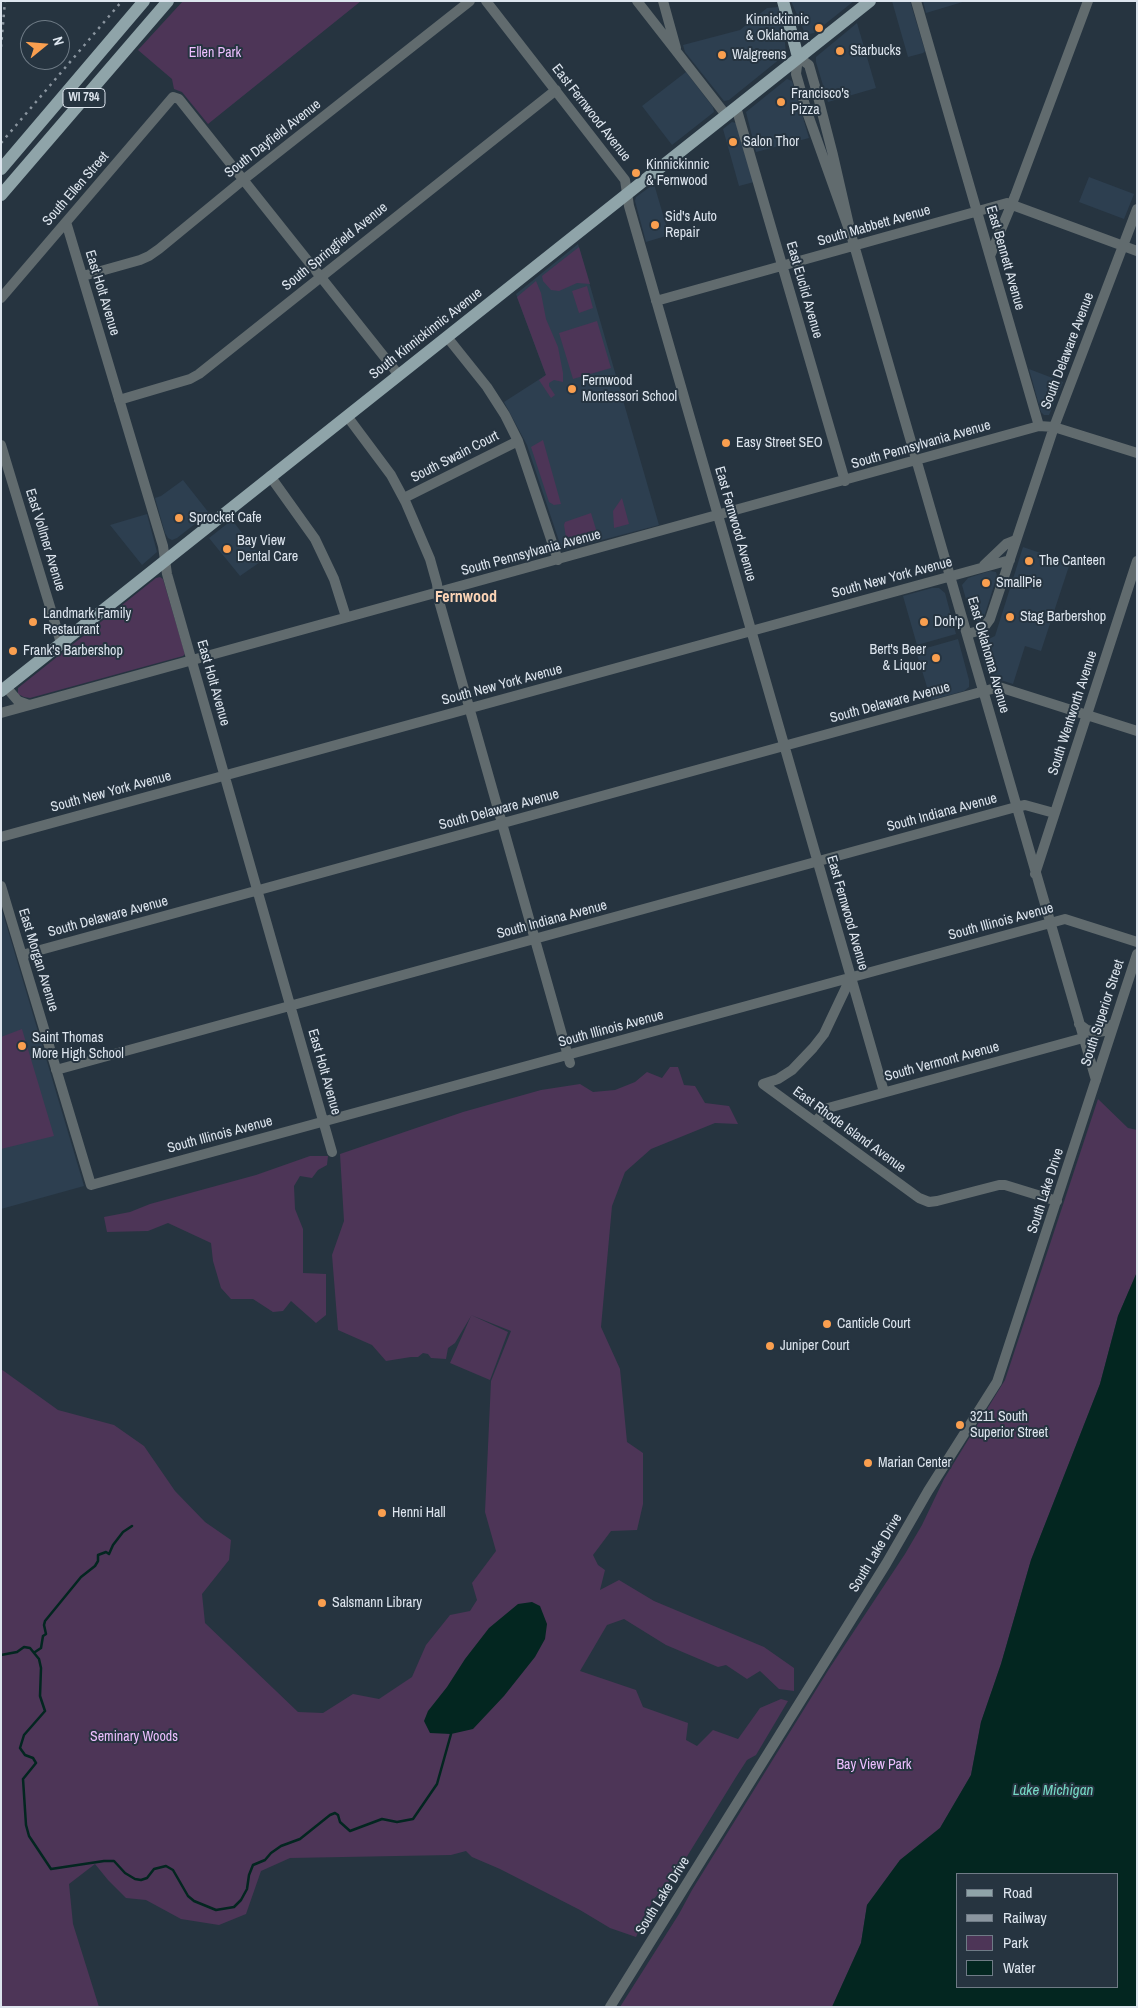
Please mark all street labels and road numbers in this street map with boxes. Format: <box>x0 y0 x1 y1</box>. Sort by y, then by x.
street label: East Fernwood Avenue <box>548 61 634 165</box>
road number: WI 794 <box>63 89 105 108</box>
street label: South Dayfield Avenue <box>222 96 324 182</box>
street label: South Ellen Street <box>39 149 113 229</box>
street label: South Springfield Avenue <box>279 199 391 295</box>
street label: South Mabbett Avenue <box>816 202 932 250</box>
street label: East Bennett Avenue <box>982 204 1028 312</box>
street label: East Euclid Avenue <box>782 240 826 340</box>
street label: East Holt Avenue <box>81 248 123 338</box>
street label: South Kinnickinnic Avenue <box>366 285 486 383</box>
street label: South Delaware Avenue <box>1038 290 1098 412</box>
street label: South Pennsylvania Avenue <box>849 417 993 473</box>
street label: South Swain Court <box>408 428 502 486</box>
street label: East Fernwood Avenue <box>711 465 759 583</box>
street label: East Vollmer Avenue <box>21 487 69 593</box>
street label: South Pennsylvania Avenue <box>459 526 603 580</box>
street label: South New York Avenue <box>830 554 954 602</box>
street label: East Oklahoma Avenue <box>963 595 1013 715</box>
street label: East Holt Avenue <box>193 638 233 728</box>
street label: South Wentworth Avenue <box>1045 649 1101 777</box>
street label: South New York Avenue <box>440 661 564 709</box>
street label: South Delaware Avenue <box>828 679 952 727</box>
street label: South New York Avenue <box>49 768 173 816</box>
street label: South Delaware Avenue <box>437 786 561 834</box>
street label: South Indiana Avenue <box>885 790 999 836</box>
street label: East Fernwood Avenue <box>823 854 871 972</box>
street label: South Delaware Avenue <box>46 893 170 941</box>
street label: South Indiana Avenue <box>495 897 609 943</box>
street label: South Illinois Avenue <box>947 900 1055 944</box>
street label: East Morgan Avenue <box>14 906 62 1014</box>
street label: South Superior Street <box>1078 958 1128 1068</box>
street label: South Illinois Avenue <box>557 1007 665 1051</box>
street label: East Holt Avenue <box>304 1027 344 1117</box>
street label: South Vermont Avenue <box>883 1039 1001 1085</box>
street label: East Rhode Island Avenue <box>789 1083 909 1177</box>
street label: South Illinois Avenue <box>166 1113 274 1157</box>
street label: South Lake Drive <box>1024 1146 1068 1236</box>
street label: South Lake Drive <box>846 1511 906 1595</box>
street label: South Lake Drive <box>632 1854 694 1938</box>

